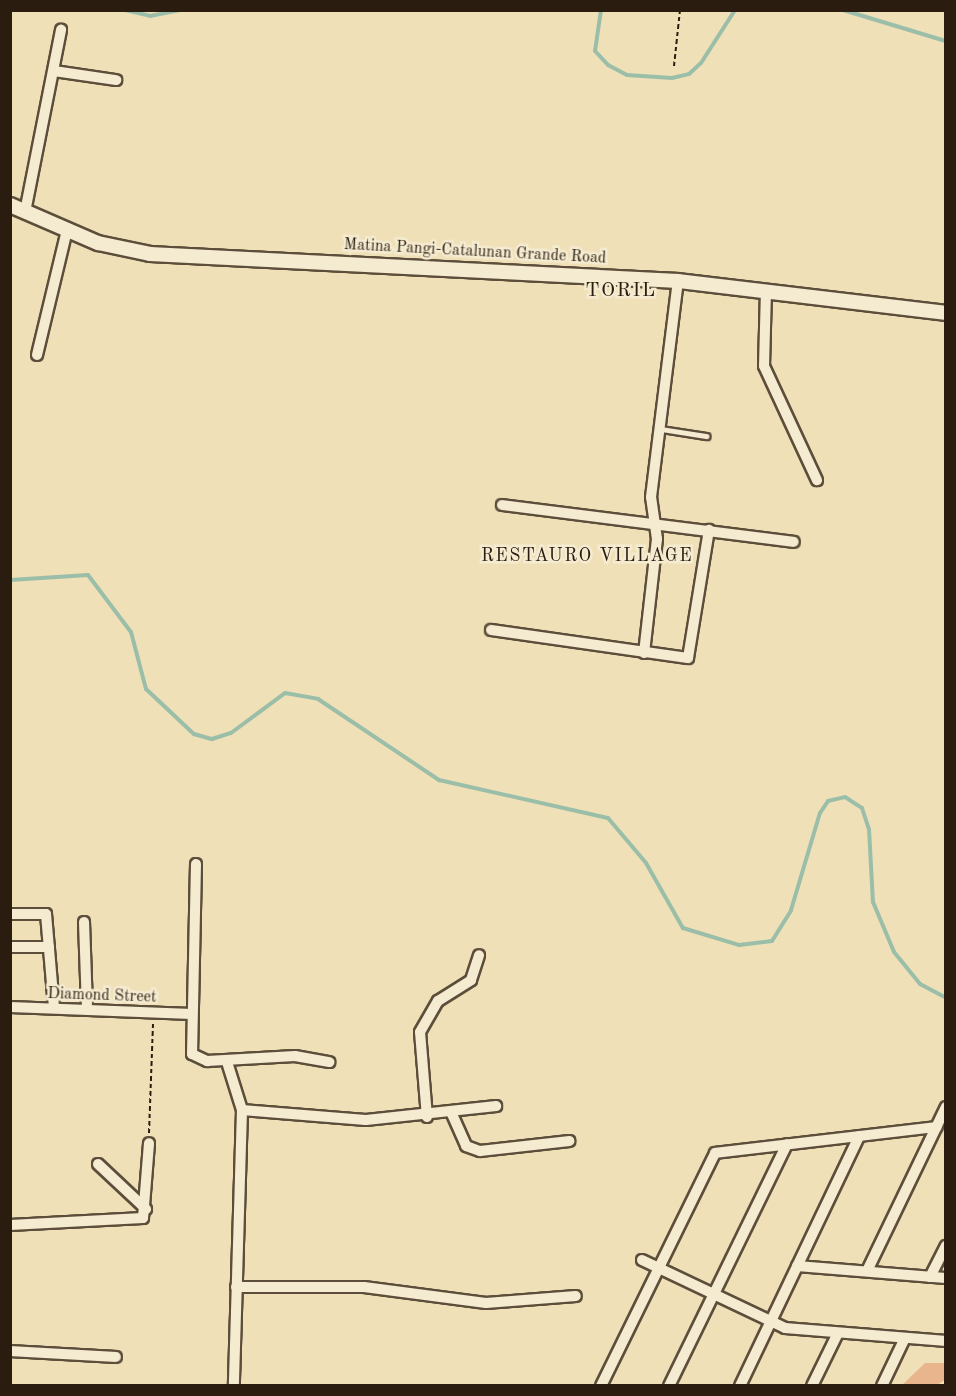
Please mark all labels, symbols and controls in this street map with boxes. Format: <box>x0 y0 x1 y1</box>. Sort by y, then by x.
street label: Matina Pangi-Catalunan Grande Road <box>343 236 607 268</box>
district label: TORIL <box>585 279 657 303</box>
district label: RESTAURO VILLAGE <box>481 545 693 567</box>
street label: Diamond Street <box>47 985 157 1007</box>

